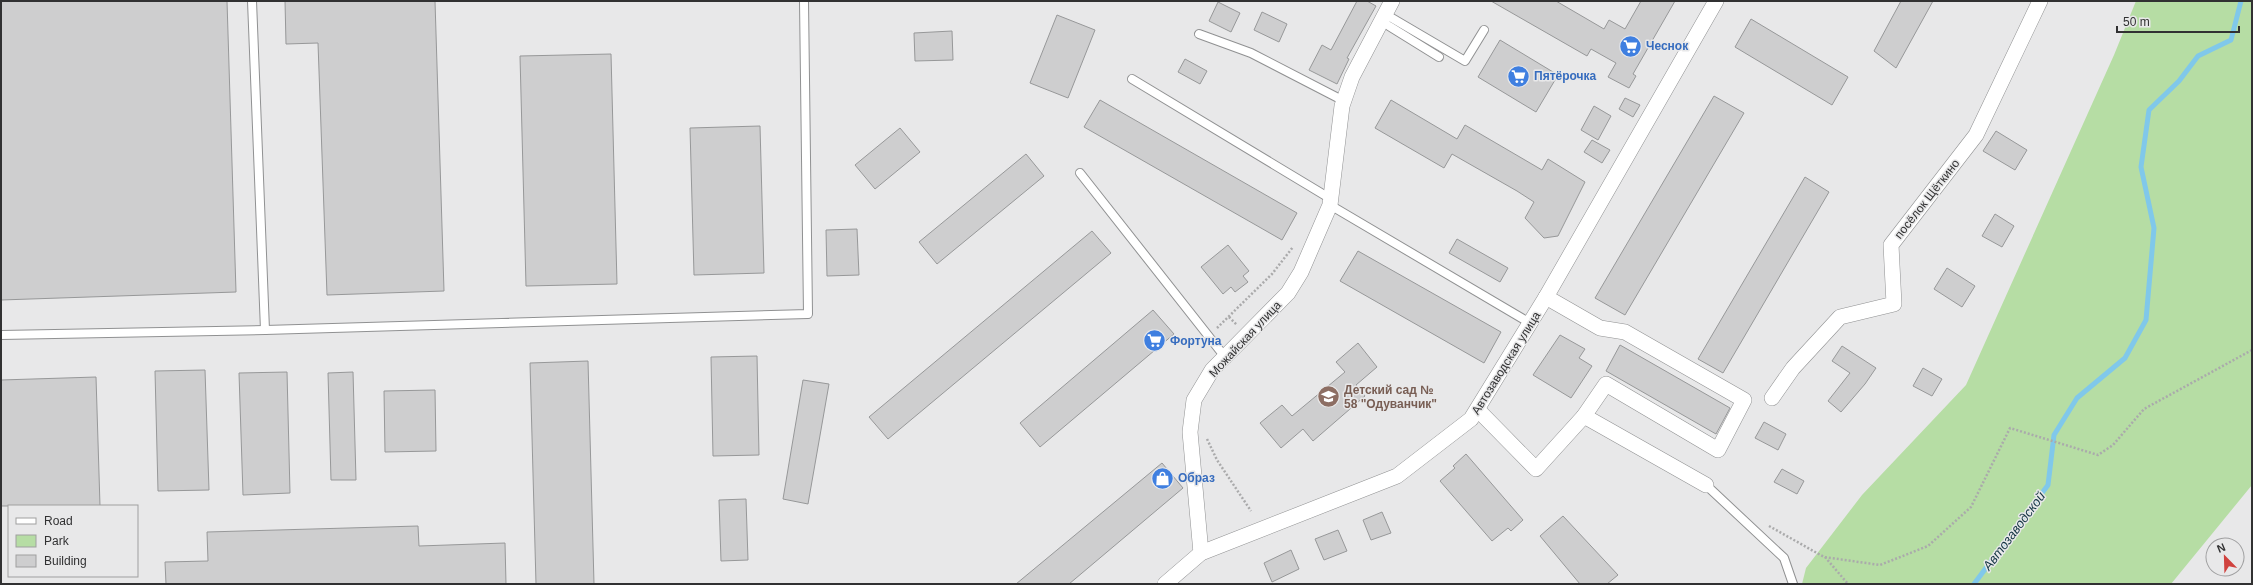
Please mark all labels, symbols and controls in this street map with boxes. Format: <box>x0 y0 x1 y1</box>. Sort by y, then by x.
scale bar <box>2117 8 2239 34</box>
text: 50 m <box>2123 15 2150 29</box>
supermarket icon: Чеснок <box>1618 33 1644 59</box>
place label: Чеснок <box>1646 39 1689 53</box>
supermarket icon: Пятёрочка <box>1505 63 1531 89</box>
place label: Пятёрочка <box>1534 69 1597 83</box>
street label: посёлок Щёткино <box>1892 156 1963 241</box>
street label: Можайская улица <box>1206 298 1284 380</box>
street label: Автозаводская улица <box>1469 309 1544 417</box>
supermarket icon: Фортуна <box>1141 328 1167 354</box>
place label: Фортуна <box>1170 334 1222 348</box>
place label: Детский сад № 58 "Одуванчик" <box>1344 383 1437 411</box>
school or university icon: Детский сад № 58 "Одуванчик" <box>1315 384 1341 410</box>
shop icon: Образ <box>1150 465 1176 491</box>
place label: Образ <box>1178 471 1215 485</box>
water label: Автозаводской <box>1979 489 2048 574</box>
legend <box>8 505 138 577</box>
text: Road <box>44 514 73 528</box>
text: Park <box>44 534 70 548</box>
north arrow <box>2205 537 2245 577</box>
text: N <box>2215 541 2227 555</box>
text: Building <box>44 554 87 568</box>

